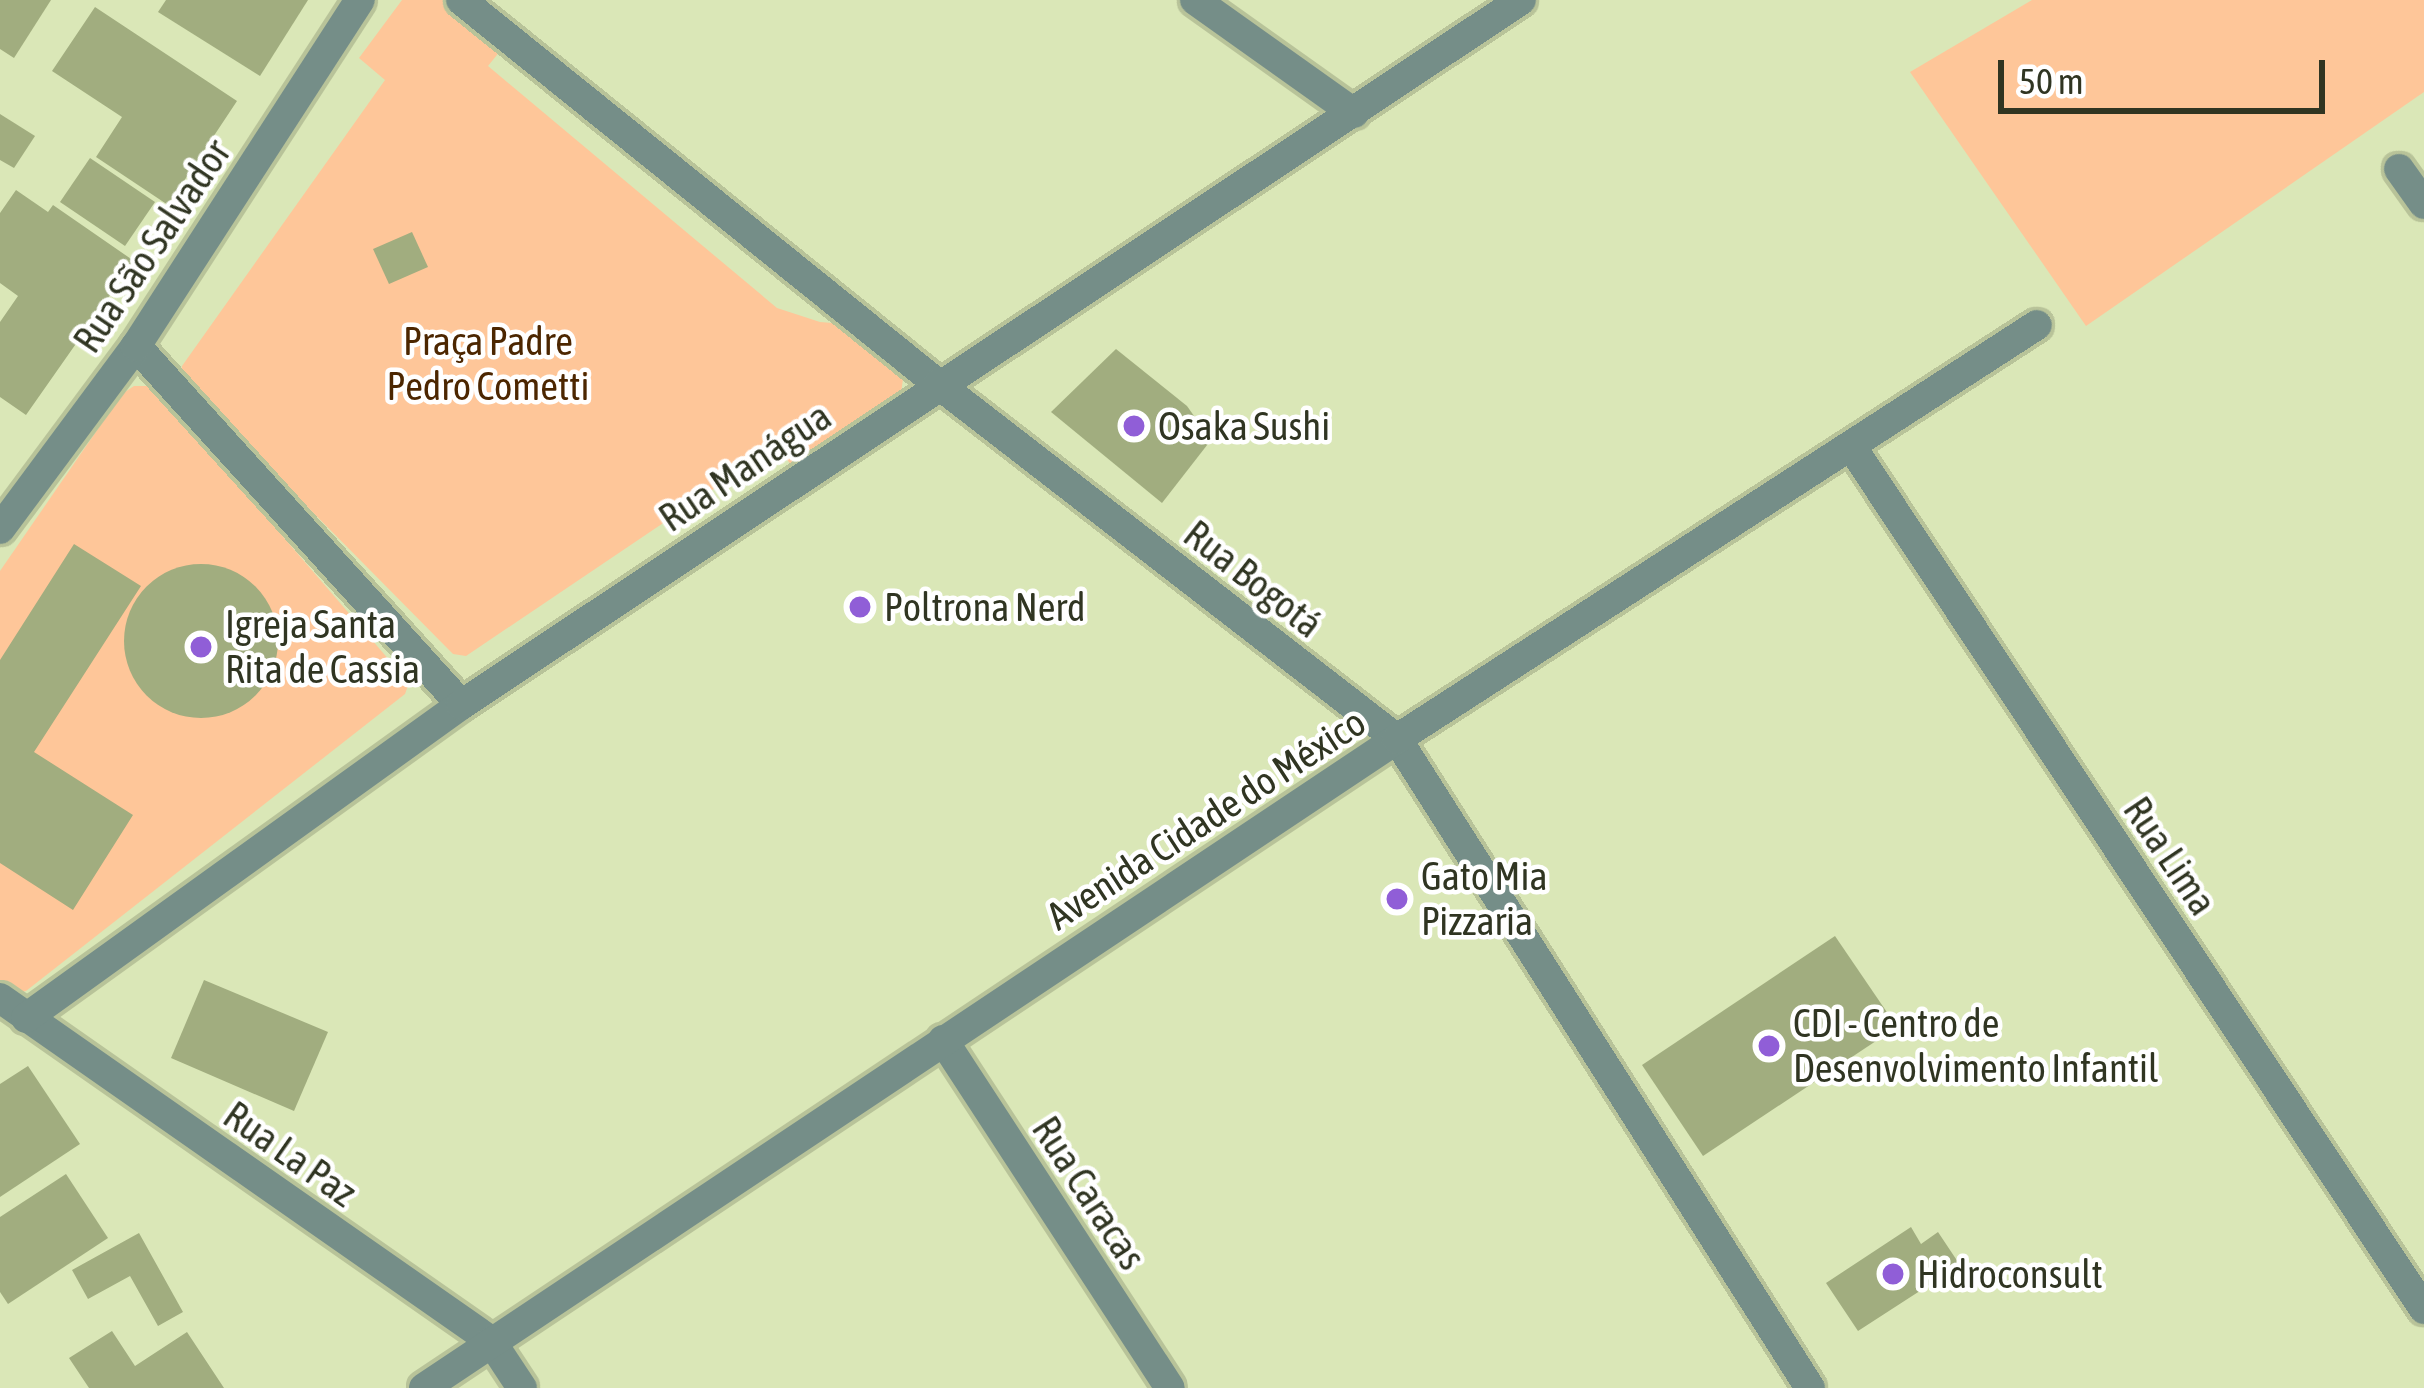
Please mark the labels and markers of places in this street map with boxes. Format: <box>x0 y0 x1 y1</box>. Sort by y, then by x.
place label: Osaka Sushi <box>1158 403 1330 449</box>
marker: Osaka Sushi <box>1121 413 1147 439</box>
place label: Poltrona Nerd <box>884 584 1086 630</box>
marker: Poltrona Nerd <box>847 594 873 620</box>
place label: Igreja Santa Rita de Cassia <box>225 602 420 693</box>
marker: Igreja Santa Rita de Cassia <box>188 634 214 660</box>
place label: Gato Mia Pizzaria <box>1421 854 1548 945</box>
marker: Gato Mia Pizzaria <box>1384 886 1410 912</box>
place label: CDI - Centro de Desenvolvimento Infantil <box>1793 1001 2158 1092</box>
marker: CDI - Centro de Desenvolvimento Infantil <box>1756 1033 1782 1059</box>
place label: Hidroconsult <box>1917 1251 2103 1297</box>
marker: Hidroconsult <box>1880 1261 1906 1287</box>

